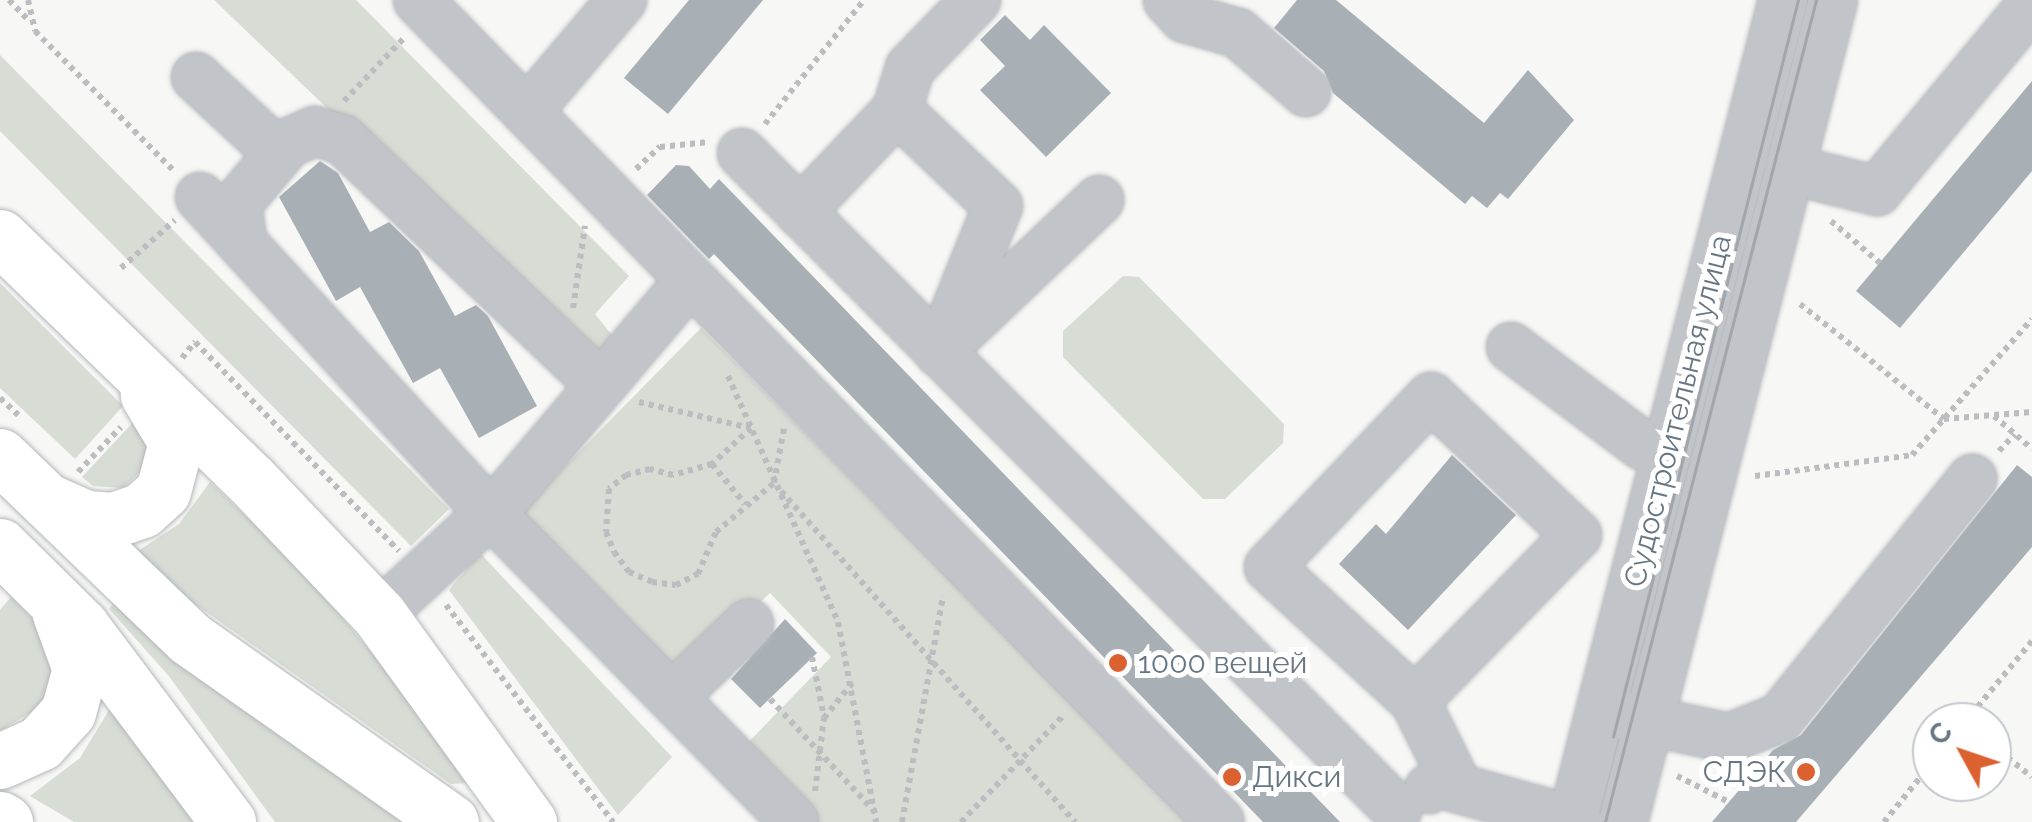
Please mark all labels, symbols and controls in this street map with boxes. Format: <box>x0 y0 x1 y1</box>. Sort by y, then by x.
street label: Судостроительная улица <box>1617 231 1739 591</box>
place label: 1000 вещей <box>1138 645 1307 681</box>
marker: 1000 вещей <box>1107 652 1129 674</box>
north arrow <box>1912 702 2012 802</box>
text: С <box>1921 716 1959 752</box>
place label: СДЭК <box>1703 754 1786 790</box>
place label: Дикси <box>1252 759 1341 795</box>
marker: СДЭК <box>1795 761 1817 783</box>
marker: Дикси <box>1221 766 1243 788</box>

